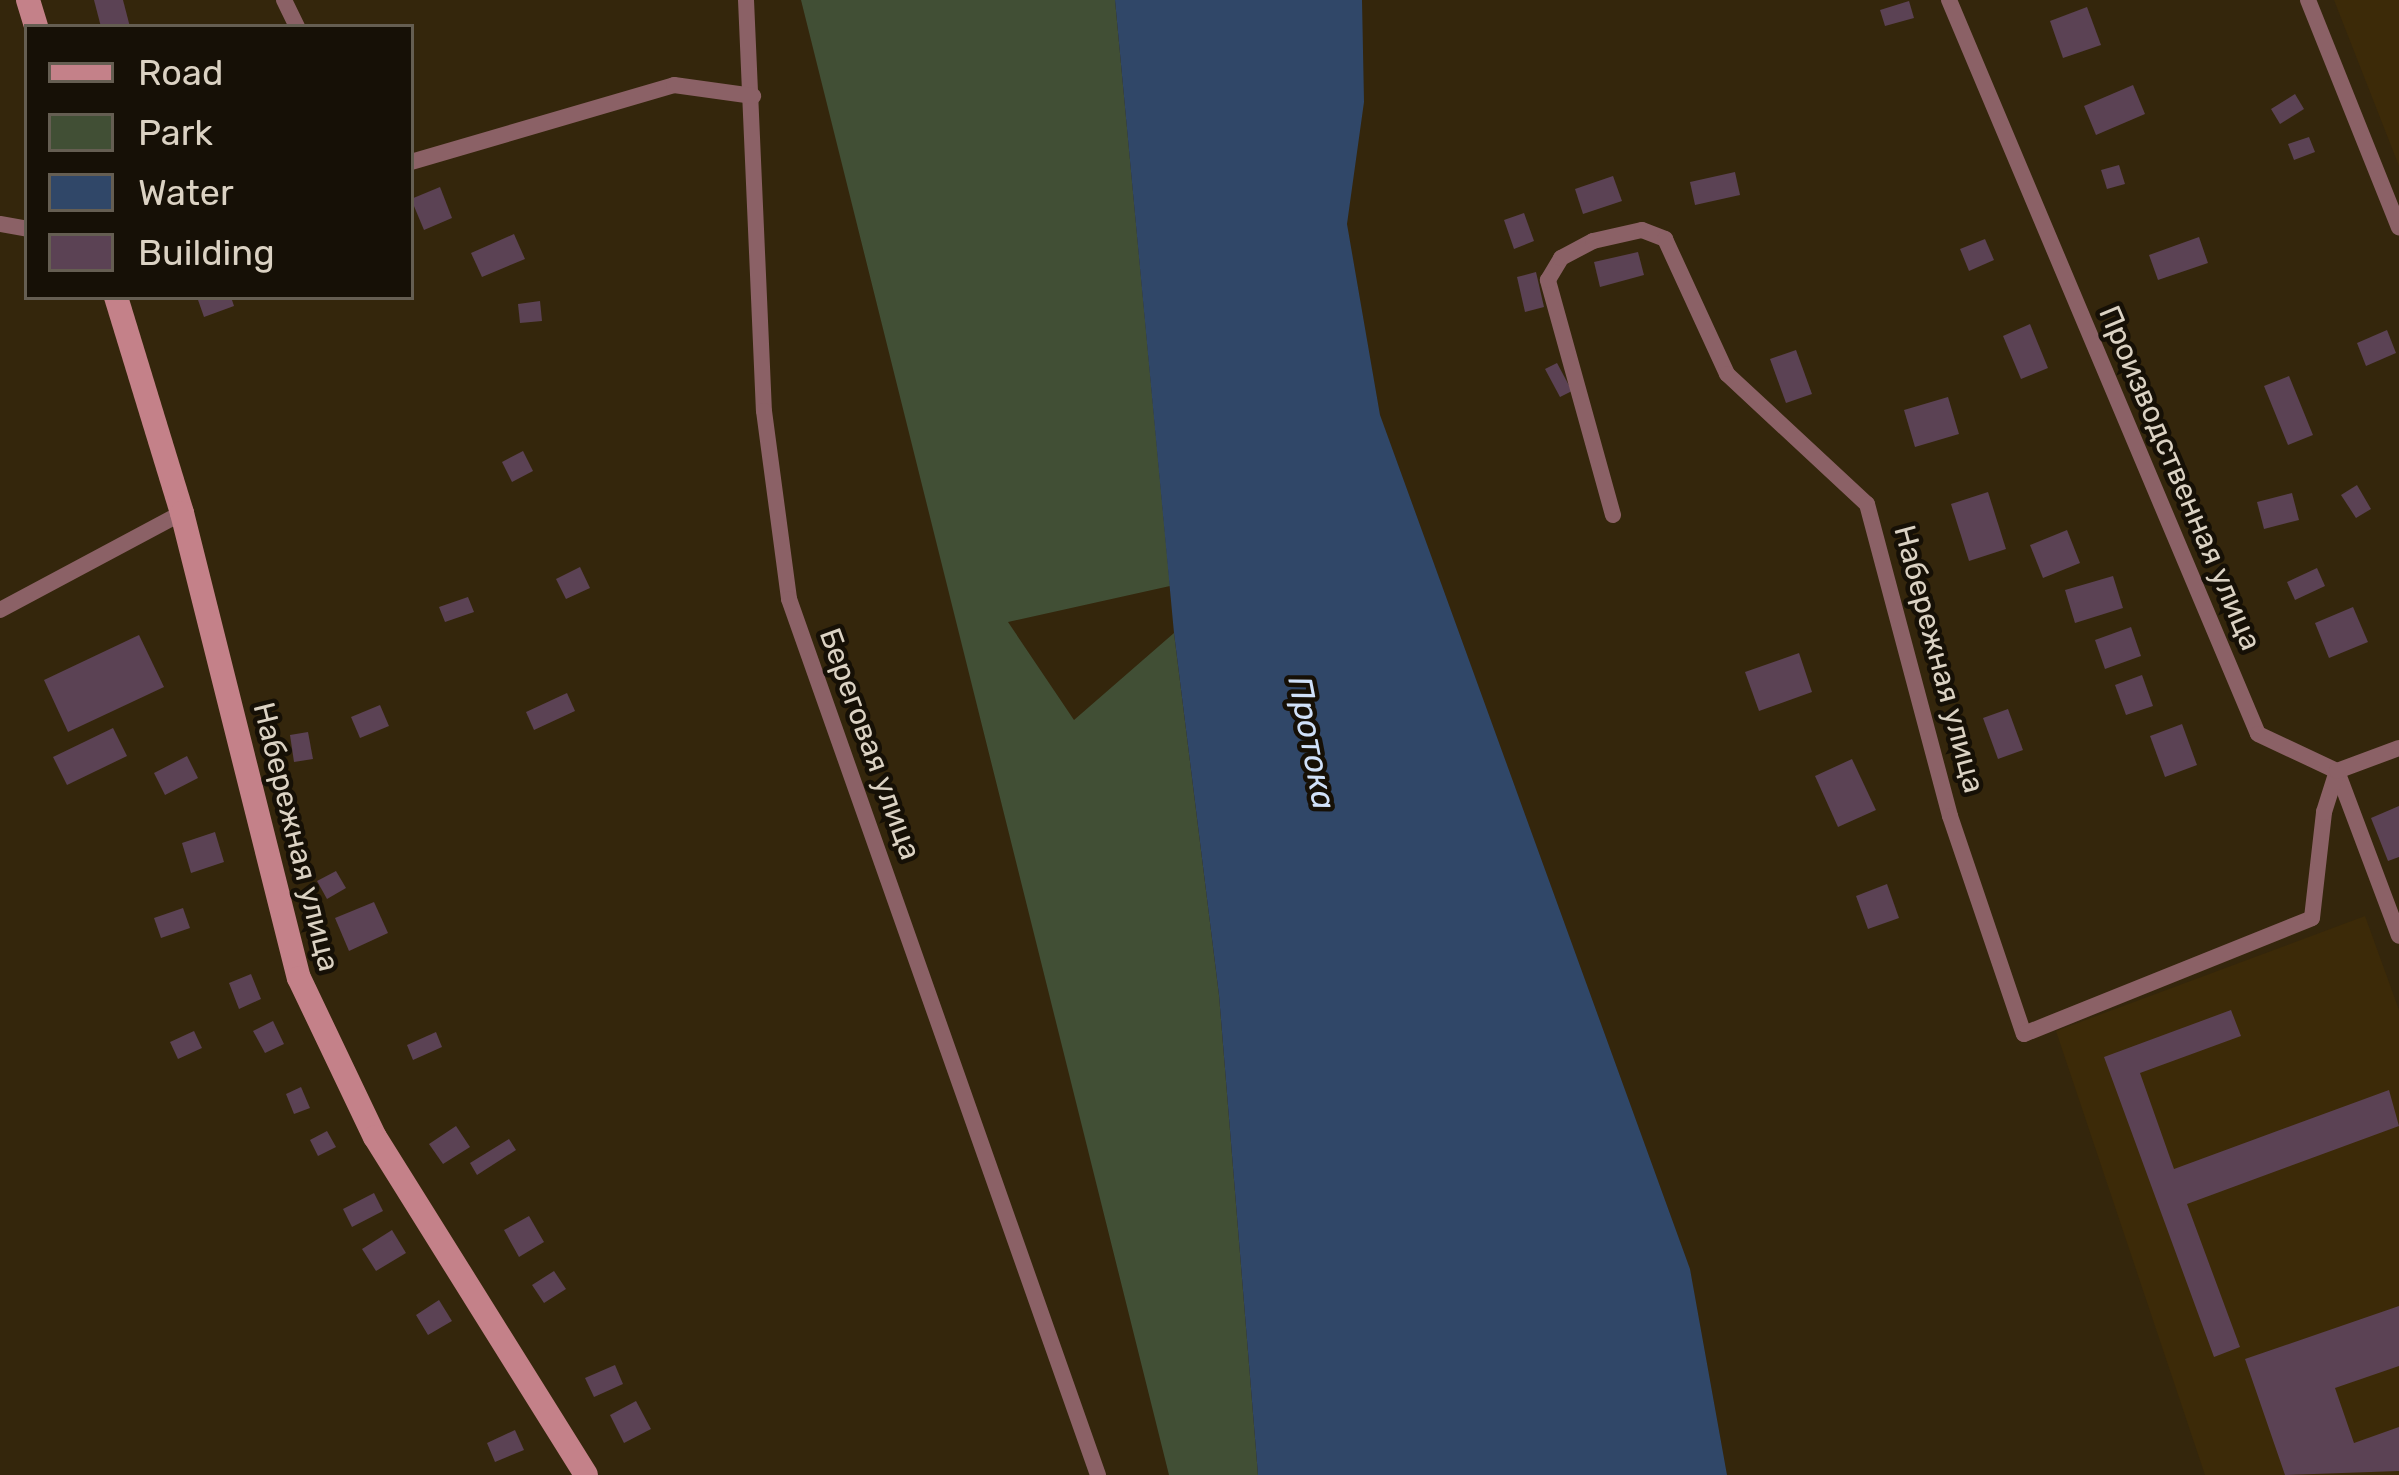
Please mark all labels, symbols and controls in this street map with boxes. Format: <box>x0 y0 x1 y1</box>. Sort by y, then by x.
legend <box>24 24 414 300</box>
text: Road <box>138 51 223 94</box>
text: Park <box>138 111 213 154</box>
text: Water <box>138 171 234 214</box>
text: Building <box>138 231 275 274</box>
street label: Производственная улица <box>2091 300 2269 656</box>
street label: Набережная улица <box>1886 521 1992 797</box>
street label: Береговая улица <box>811 623 929 865</box>
water label: Протока <box>1280 673 1344 813</box>
street label: Набережная улица <box>245 699 347 975</box>

